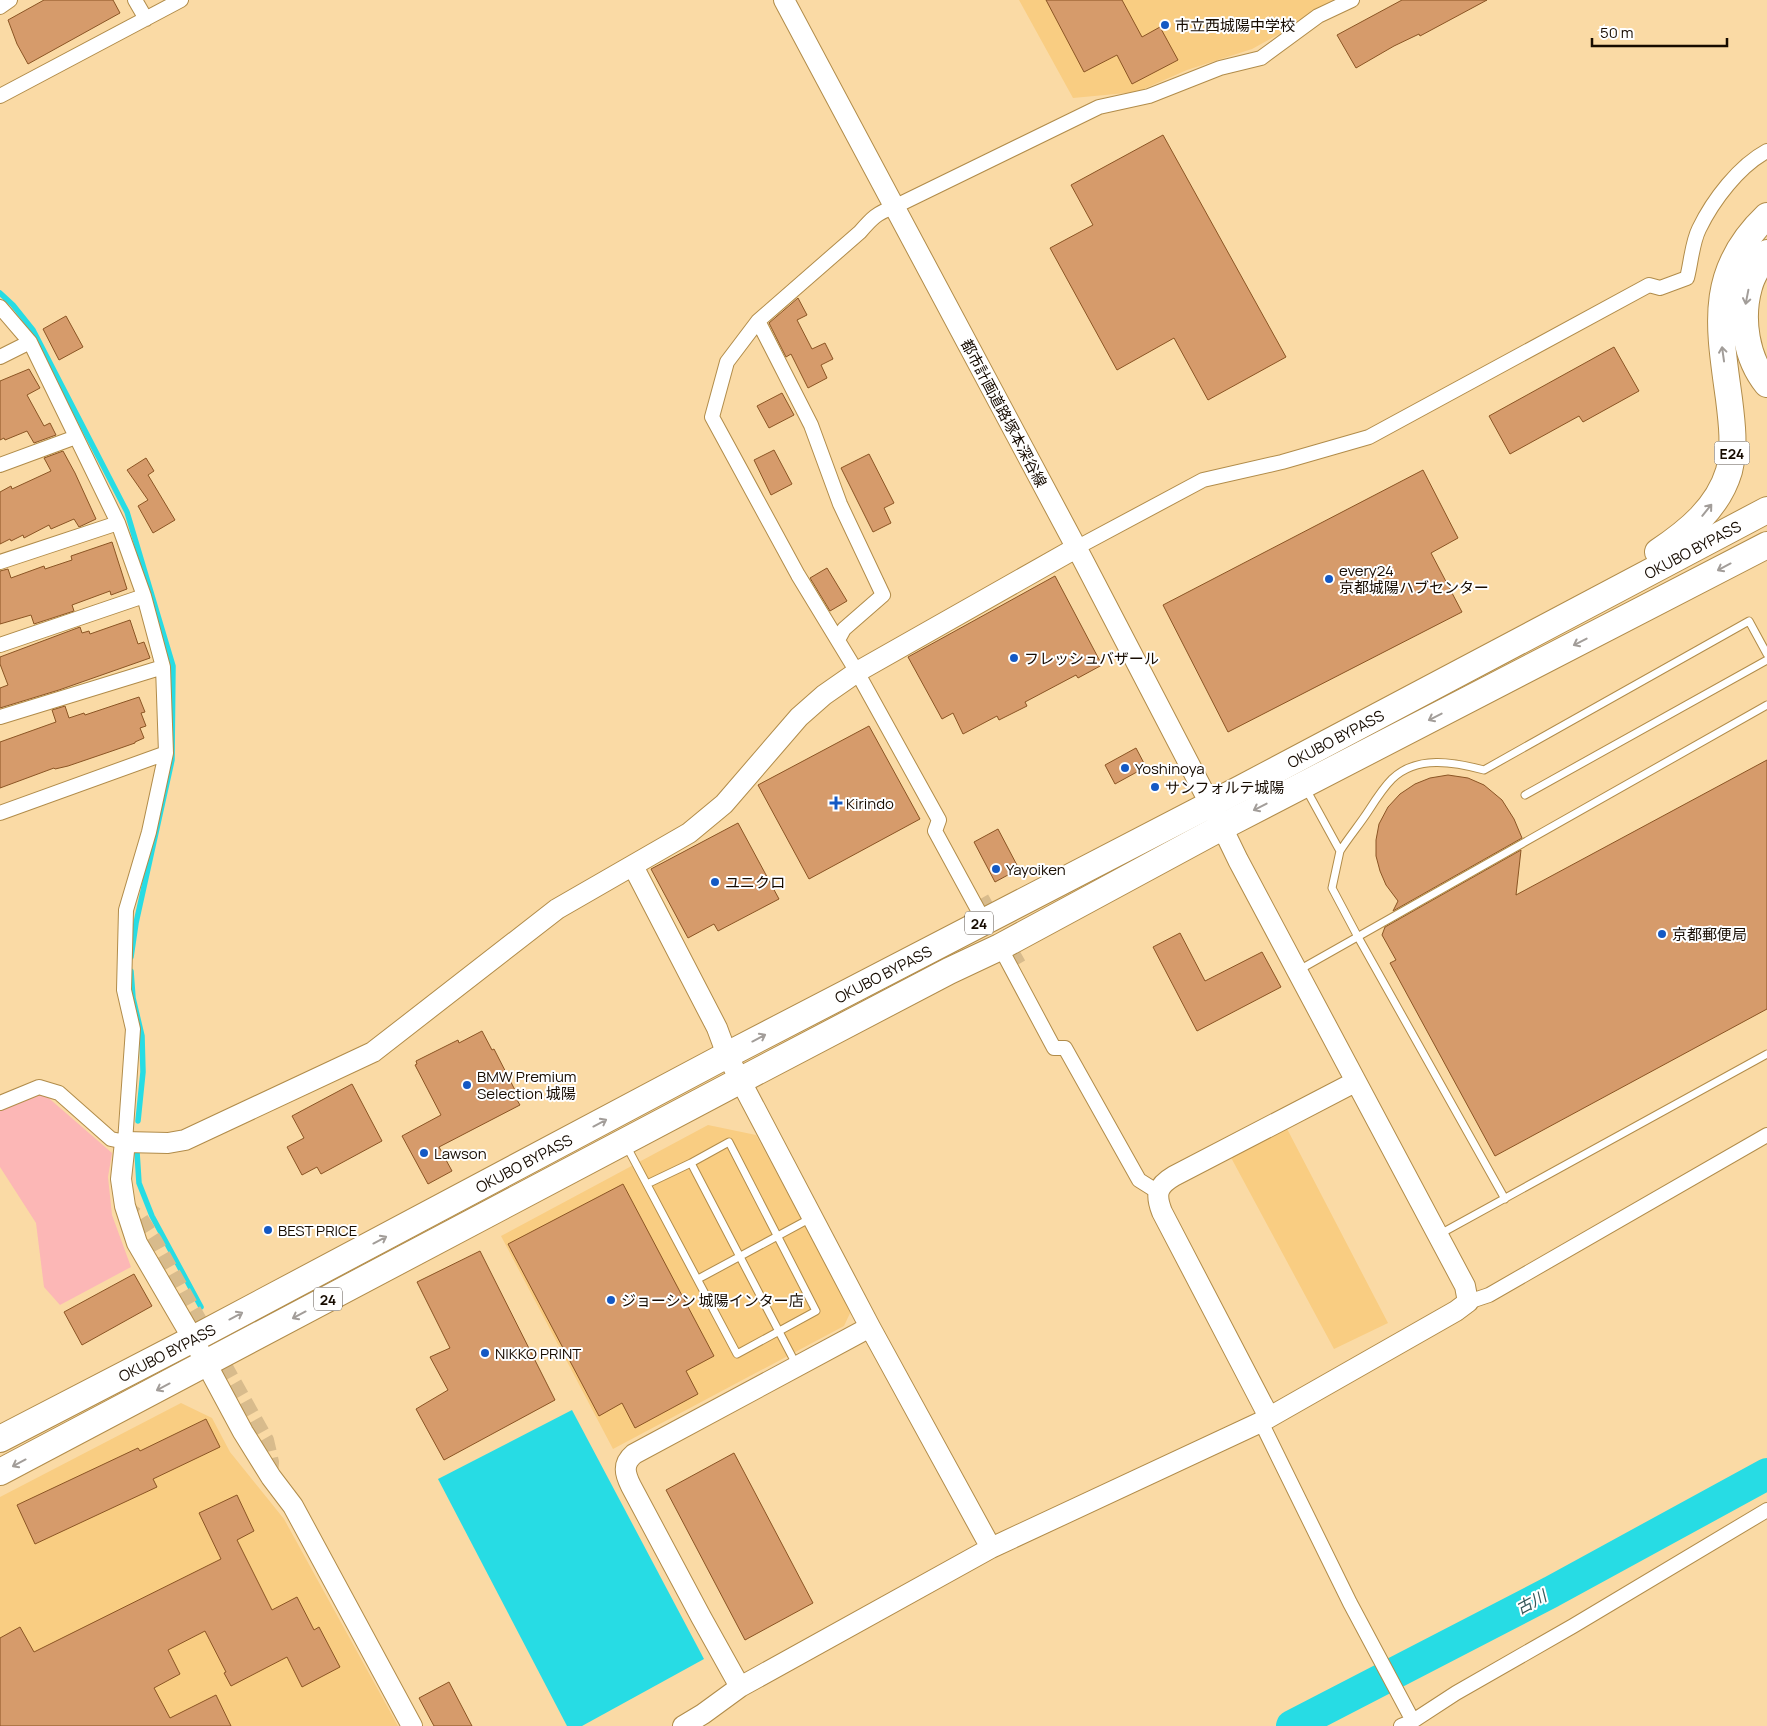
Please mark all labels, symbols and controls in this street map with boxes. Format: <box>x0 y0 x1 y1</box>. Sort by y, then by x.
place label: 市立西城陽中学校 <box>1175 15 1295 36</box>
scale bar <box>1592 15 1727 47</box>
marker: 市立西城陽中学校 <box>1159 19 1171 31</box>
text: 50 m <box>1600 22 1634 43</box>
one-way arrow <box>1742 288 1752 304</box>
street label: 都市計画道路塚本深谷線 <box>956 335 1052 491</box>
one-way arrow <box>1717 347 1727 363</box>
road number: E24 <box>1714 442 1750 464</box>
one-way arrow <box>1702 504 1713 517</box>
street label: OKUBO BYPASS <box>1640 515 1745 584</box>
place label: every24 京都城陽ハブセンター <box>1339 560 1489 598</box>
one-way arrow <box>1717 563 1732 573</box>
marker: every24 京都城陽ハブセンター <box>1323 573 1335 585</box>
one-way arrow <box>1572 637 1587 647</box>
place label: フレッシュバザール <box>1024 648 1159 669</box>
marker: フレッシュバザール <box>1008 652 1020 664</box>
street label: OKUBO BYPASS <box>1283 704 1387 773</box>
one-way arrow <box>1428 713 1443 722</box>
place label: Yoshinoya <box>1135 758 1205 779</box>
marker: Yoshinoya <box>1119 762 1131 774</box>
place label: サンフォルテ城陽 <box>1165 777 1285 798</box>
marker: サンフォルテ城陽 <box>1149 781 1161 793</box>
place label: Kirindo <box>846 793 894 814</box>
marker: Kirindo <box>830 797 842 809</box>
one-way arrow <box>1252 802 1267 812</box>
place label: Yayoiken <box>1006 859 1066 880</box>
marker: Yayoiken <box>990 863 1002 875</box>
place label: ユニクロ <box>725 872 785 893</box>
marker: ユニクロ <box>709 876 721 888</box>
road number: 24 <box>965 911 993 934</box>
place label: 京都郵便局 <box>1672 924 1747 945</box>
marker: 京都郵便局 <box>1656 928 1668 940</box>
street label: OKUBO BYPASS <box>831 940 935 1008</box>
one-way arrow <box>752 1033 767 1043</box>
place label: BMW Premium Selection 城陽 <box>477 1066 577 1104</box>
marker: BMW Premium Selection 城陽 <box>461 1079 473 1091</box>
one-way arrow <box>593 1118 608 1128</box>
street label: OKUBO BYPASS <box>472 1129 576 1197</box>
place label: Lawson <box>434 1143 487 1164</box>
marker: Lawson <box>418 1147 430 1159</box>
place label: BEST PRICE <box>278 1220 357 1241</box>
marker: BEST PRICE <box>262 1224 274 1236</box>
one-way arrow <box>372 1235 387 1245</box>
road number: 24 <box>314 1288 342 1310</box>
place label: ジョーシン 城陽インター店 <box>621 1290 804 1311</box>
marker: ジョーシン 城陽インター店 <box>605 1294 617 1306</box>
one-way arrow <box>291 1310 306 1320</box>
one-way arrow <box>228 1311 243 1321</box>
street label: OKUBO BYPASS <box>115 1318 219 1386</box>
place label: NIKKO PRINT <box>495 1343 581 1364</box>
marker: NIKKO PRINT <box>479 1347 491 1359</box>
one-way arrow <box>155 1382 170 1392</box>
one-way arrow <box>12 1458 27 1468</box>
water label: 古川 <box>1512 1584 1552 1619</box>

